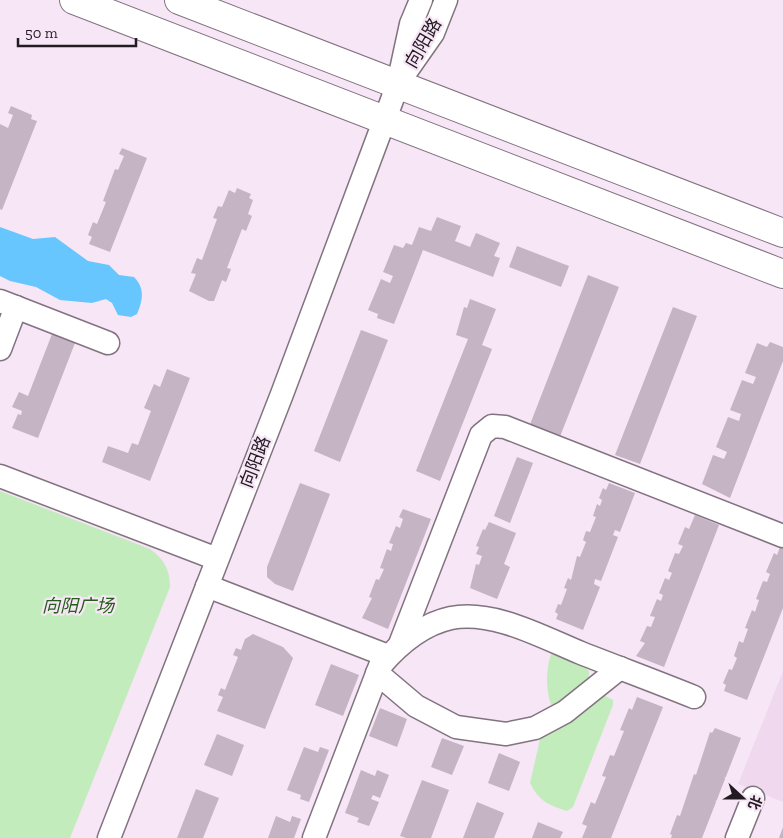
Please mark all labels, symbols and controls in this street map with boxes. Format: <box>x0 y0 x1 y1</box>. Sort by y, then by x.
street label: 向阳路 <box>400 14 446 72</box>
scale bar <box>18 15 135 47</box>
text: 50 m <box>25 24 58 42</box>
street label: 向阳路 <box>235 433 275 491</box>
park label: 向阳广场 <box>42 595 116 617</box>
north arrow <box>718 773 768 823</box>
text: 北 <box>744 793 765 812</box>

